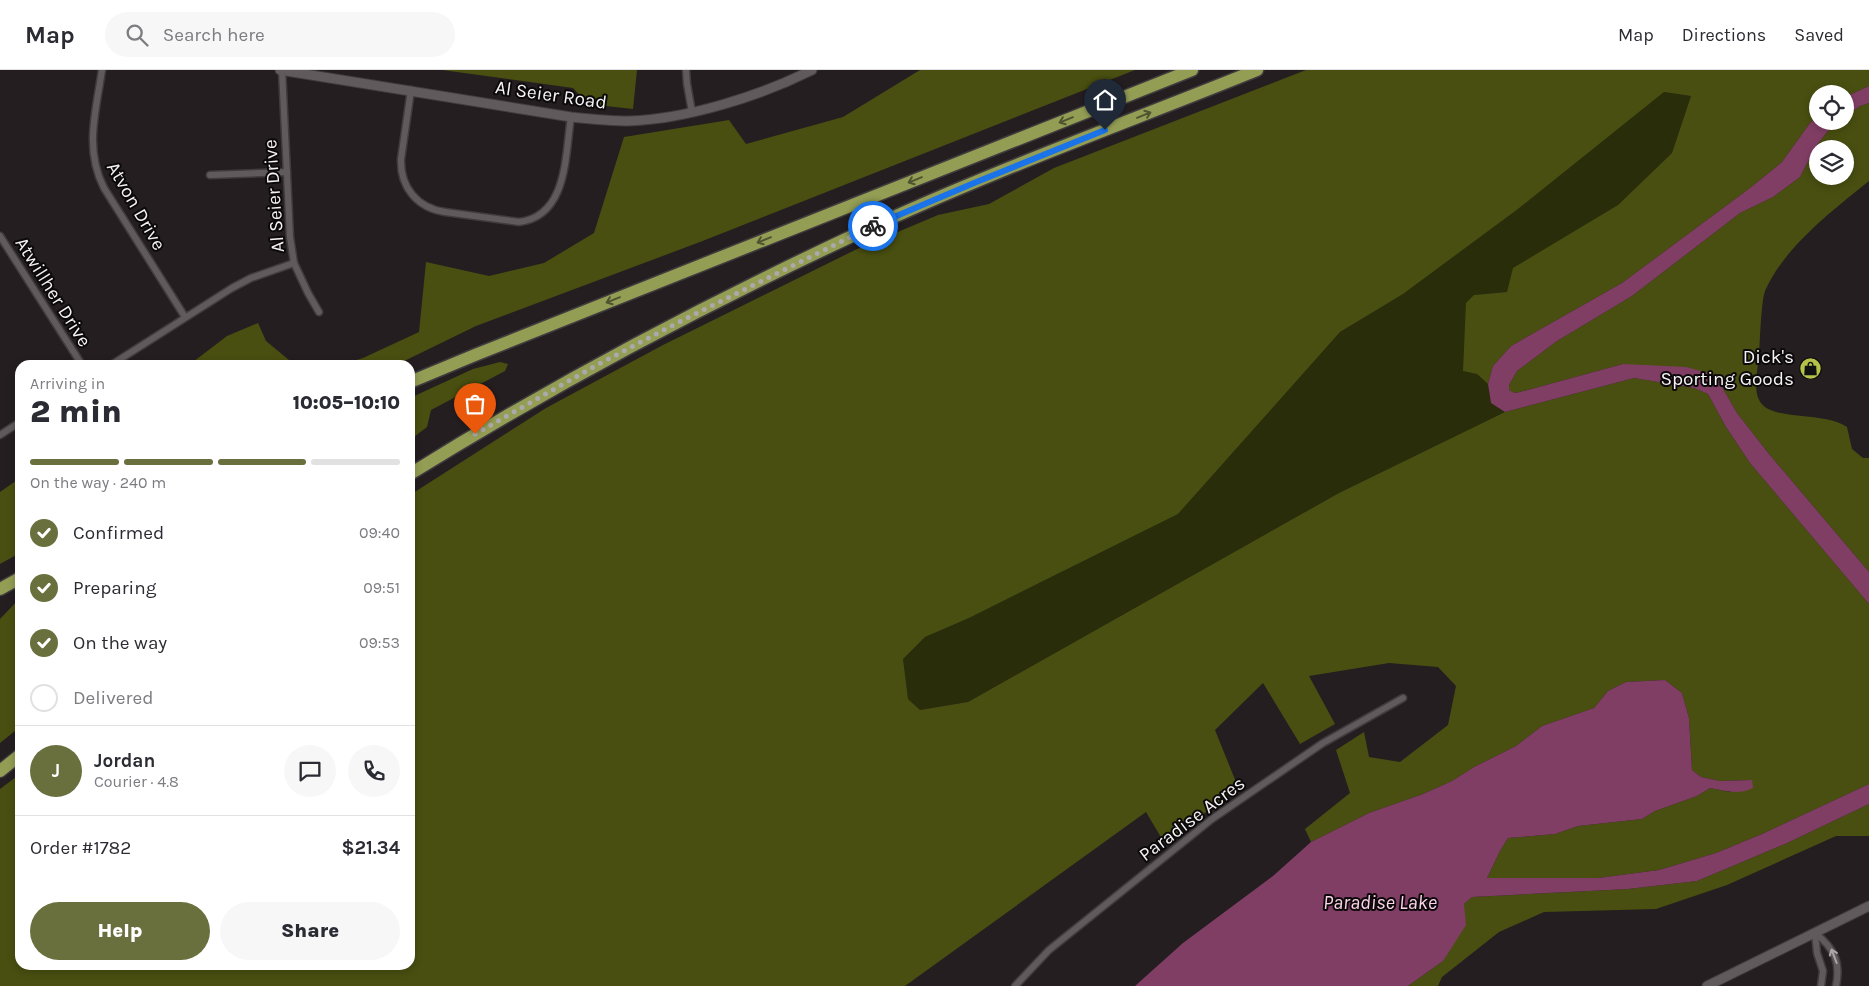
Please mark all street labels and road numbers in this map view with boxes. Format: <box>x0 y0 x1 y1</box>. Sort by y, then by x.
street label: Al Seier Road <box>494 76 608 114</box>
street label: Al Seier Drive <box>259 139 289 253</box>
street label: Atvon Drive <box>102 158 170 254</box>
street label: Atwillher Drive <box>11 233 95 351</box>
street label: Paradise Acres <box>1135 772 1249 866</box>

